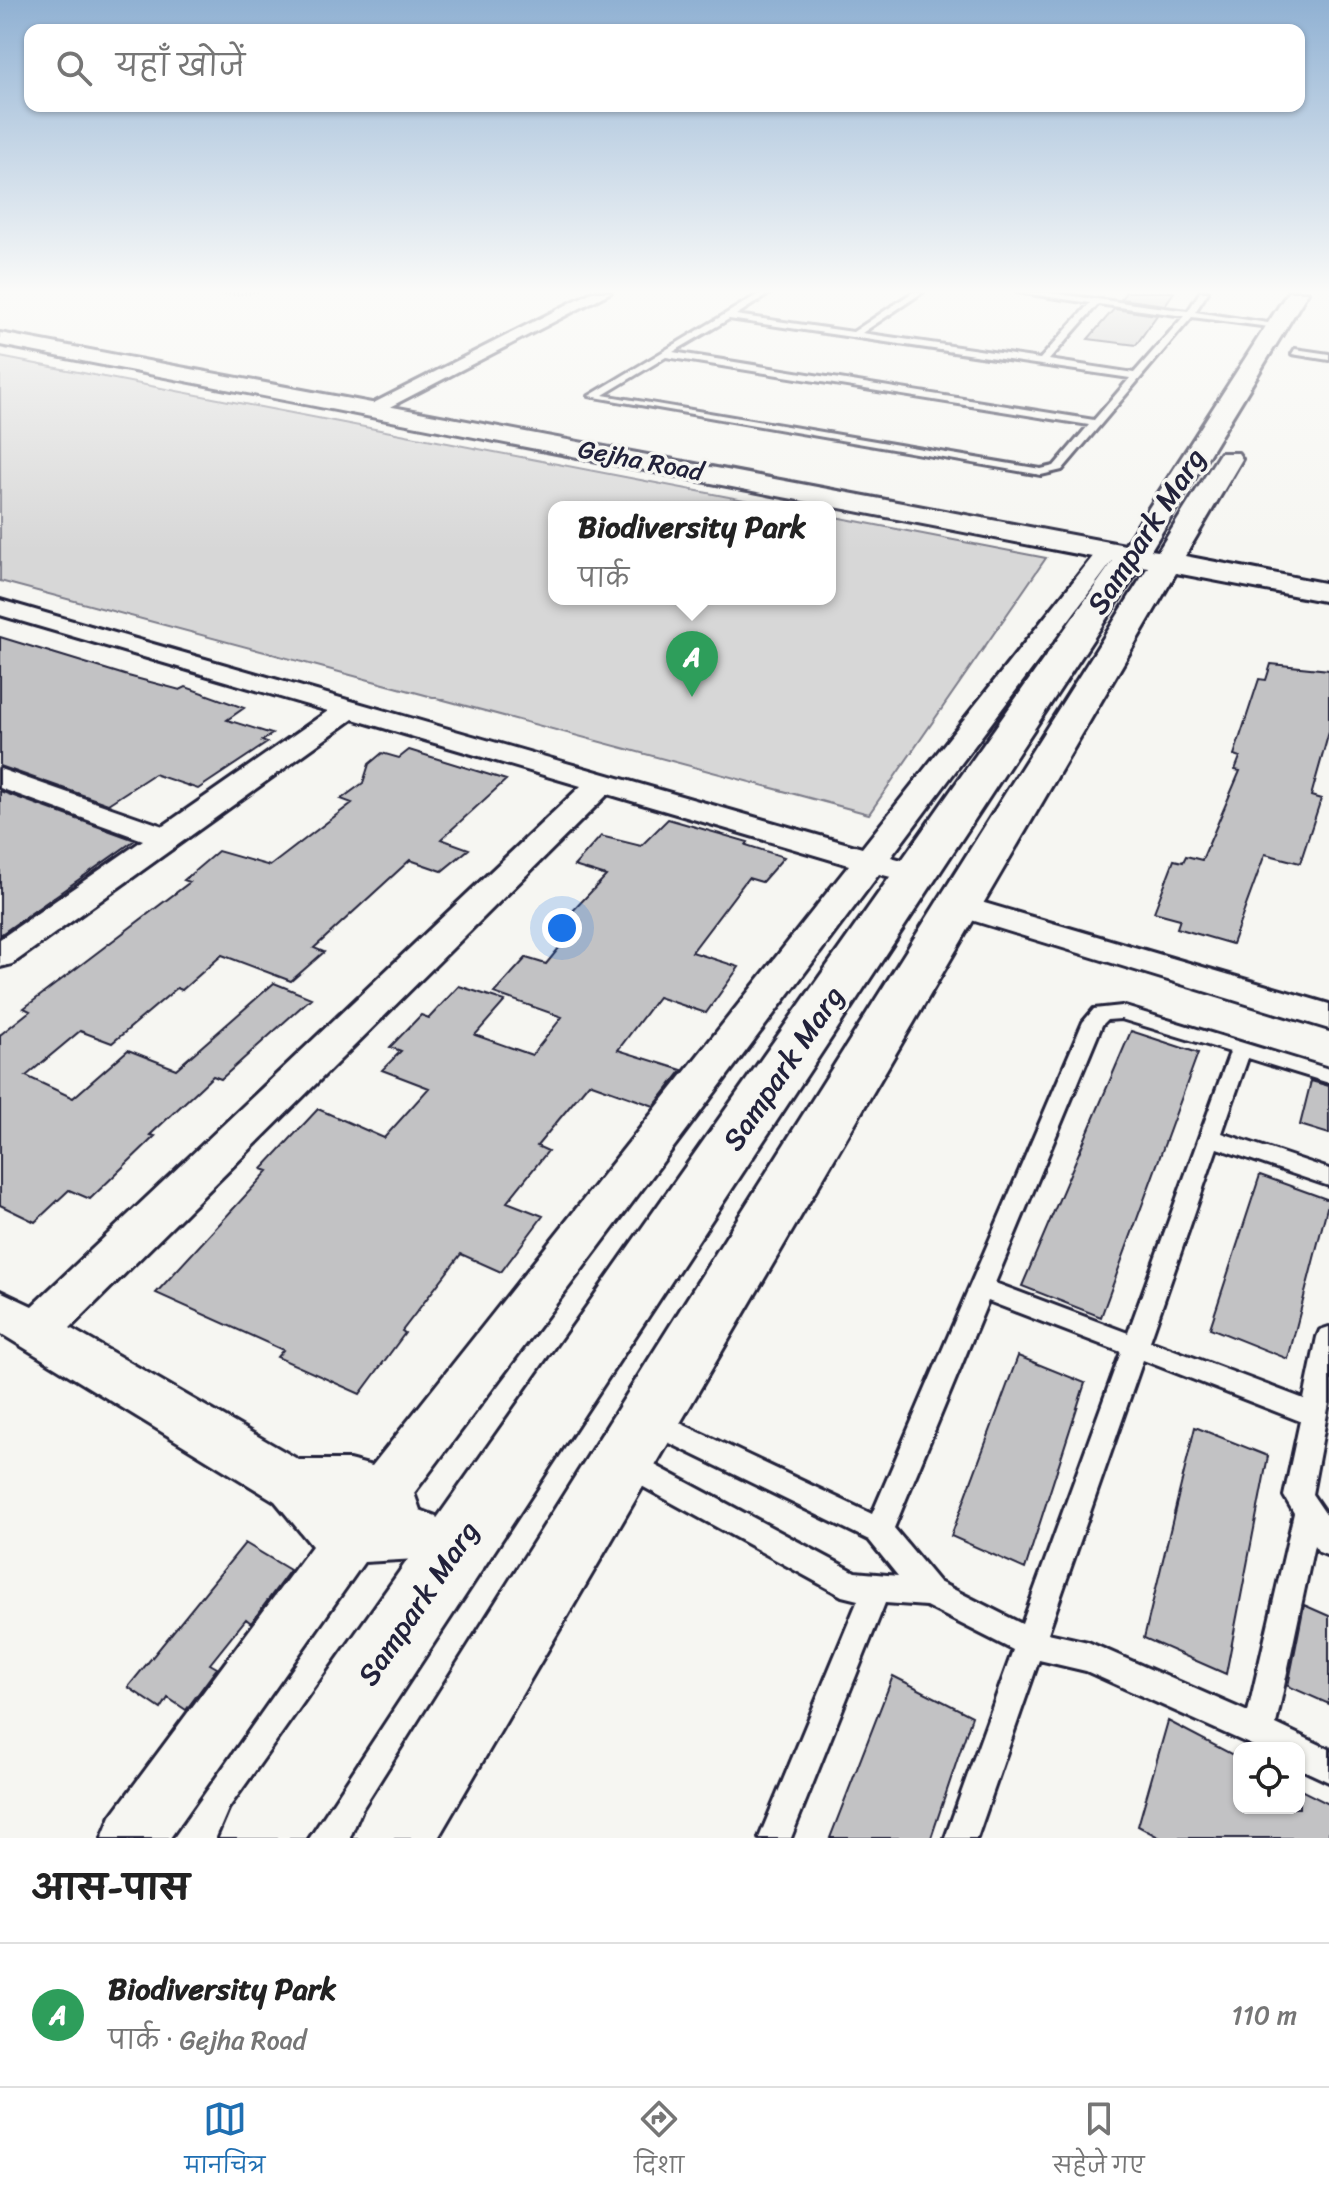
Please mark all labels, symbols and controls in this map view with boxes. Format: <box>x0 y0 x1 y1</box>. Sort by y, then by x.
search box <box>24 24 1305 112</box>
text: यहाँ खोजें <box>116 39 245 93</box>
icon: search <box>52 46 96 90</box>
street label: Gejha Road <box>574 425 710 495</box>
street label: Sampark Marg <box>1071 436 1221 626</box>
text: Biodiversity Park <box>578 500 806 554</box>
popup <box>548 501 836 605</box>
text: पार्क <box>578 555 629 601</box>
pin: A <box>666 631 718 697</box>
your location <box>542 908 582 948</box>
street label: Sampark Marg <box>707 974 859 1162</box>
street label: Sampark Marg <box>342 1509 494 1697</box>
map controls <box>1233 1742 1305 1814</box>
button: locate <box>1233 1742 1305 1814</box>
text: आस-पास <box>32 1858 190 1918</box>
text: Biodiversity Park <box>108 1962 336 2016</box>
text: A <box>49 1992 67 2038</box>
text: 110 m <box>1232 1992 1297 2038</box>
text: पार्क · Gejha Road <box>108 2017 306 2063</box>
tab: मानचित्र <box>184 2097 265 2190</box>
tab: दिशा <box>634 2097 684 2190</box>
tab: सहेजे गए <box>1053 2097 1145 2190</box>

